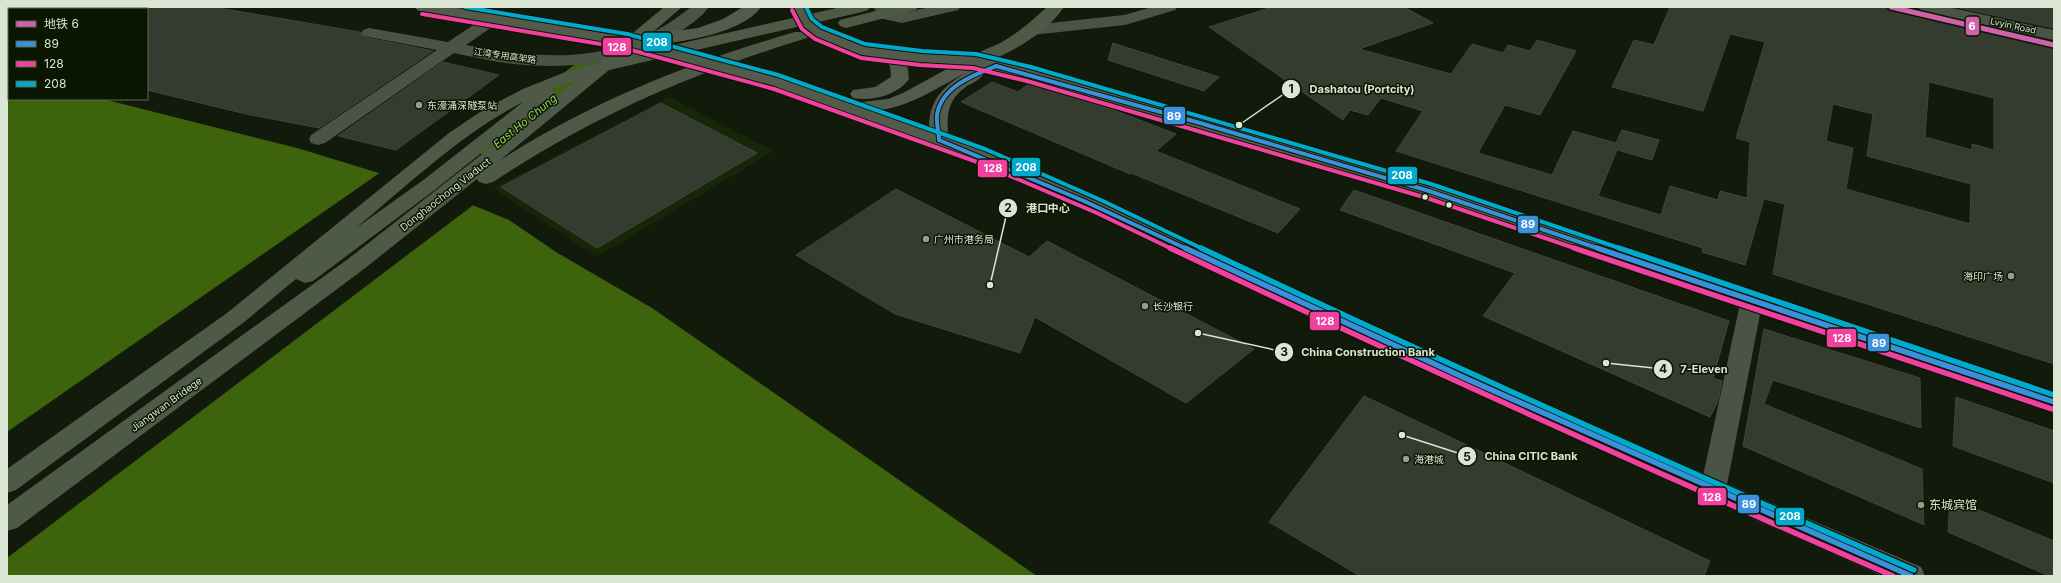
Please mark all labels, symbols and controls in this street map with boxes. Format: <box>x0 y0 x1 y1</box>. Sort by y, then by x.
legend <box>8 8 148 100</box>
street label: Lvyin Road <box>1989 15 2037 36</box>
text: 地铁 6 <box>44 16 79 31</box>
line badge: 6 <box>1965 16 1980 36</box>
text: 6 <box>1968 19 1976 33</box>
line badge: 208 <box>642 32 672 52</box>
text: 208 <box>646 35 668 49</box>
text: 89 <box>44 36 59 51</box>
line badge: 128 <box>602 37 632 56</box>
text: 128 <box>608 40 626 54</box>
street label: 江湾专用高架路 <box>473 46 537 65</box>
text: 128 <box>44 56 64 71</box>
text: 208 <box>44 76 66 91</box>
callout: Dashatou (Portcity) <box>1281 78 1422 101</box>
text: 1 <box>1288 81 1294 96</box>
text: Dashatou (Portcity) <box>1310 82 1414 96</box>
water label: East Ho Chung <box>490 91 560 151</box>
place label: 东濠涌深隧泵站 <box>427 99 497 111</box>
marker: 东濠涌深隧泵站 <box>414 100 424 110</box>
line badge: 89 <box>1163 106 1186 125</box>
text: 89 <box>1167 109 1181 123</box>
street label: Donghaochong Viaduct <box>397 155 493 233</box>
line badge: 208 <box>1011 157 1041 177</box>
line badge: 128 <box>977 159 1008 178</box>
text: 208 <box>1015 160 1037 174</box>
text: 128 <box>984 161 1002 175</box>
line badge: 208 <box>1387 166 1418 185</box>
text: 208 <box>1391 168 1413 182</box>
unlabelled marker <box>1420 192 1430 202</box>
callout: 港口中心 <box>998 197 1078 220</box>
text: 2 <box>1004 200 1012 215</box>
unlabelled marker <box>1444 200 1454 210</box>
text: 港口中心 <box>1026 201 1070 215</box>
line badge: 89 <box>1517 215 1539 234</box>
text: 89 <box>1521 217 1535 231</box>
place label: 广州市港务局 <box>934 233 994 245</box>
marker: 广州市港务局 <box>921 234 931 244</box>
place label: 海印广场 <box>1963 270 2003 282</box>
marker: 海印广场 <box>2006 271 2016 281</box>
place label: 长沙银行 <box>1153 300 1193 312</box>
marker: 长沙银行 <box>1140 301 1150 311</box>
line badge: 128 <box>1309 311 1340 331</box>
text: 128 <box>1316 314 1334 328</box>
line badge: 128 <box>1826 328 1857 348</box>
text: 128 <box>1833 331 1851 345</box>
line badge: 89 <box>1867 333 1890 352</box>
text: 89 <box>1872 336 1886 350</box>
callout: China Construction Bank <box>1274 340 1443 363</box>
text: 3 <box>1280 344 1288 359</box>
text: China Construction Bank <box>1301 345 1435 359</box>
callout: 7-Eleven <box>1653 357 1736 380</box>
text: 4 <box>1659 361 1667 376</box>
text: 7-Eleven <box>1680 362 1728 376</box>
street label: Jiangwan Bridege <box>128 374 204 434</box>
callout: China CITIC Bank <box>1457 445 1586 468</box>
text: 5 <box>1463 449 1471 464</box>
text: China CITIC Bank <box>1484 449 1578 463</box>
place label: 海港城 <box>1414 453 1444 465</box>
marker: 海港城 <box>1401 454 1411 464</box>
line badge: 128 <box>1697 487 1727 506</box>
text: 128 <box>1703 490 1721 504</box>
line badge: 89 <box>1737 494 1760 514</box>
text: 89 <box>1742 497 1756 511</box>
place label: 东城宾馆 <box>1929 497 1977 512</box>
marker: 东城宾馆 <box>1916 500 1926 510</box>
line badge: 208 <box>1775 507 1805 526</box>
text: 208 <box>1779 509 1801 523</box>

